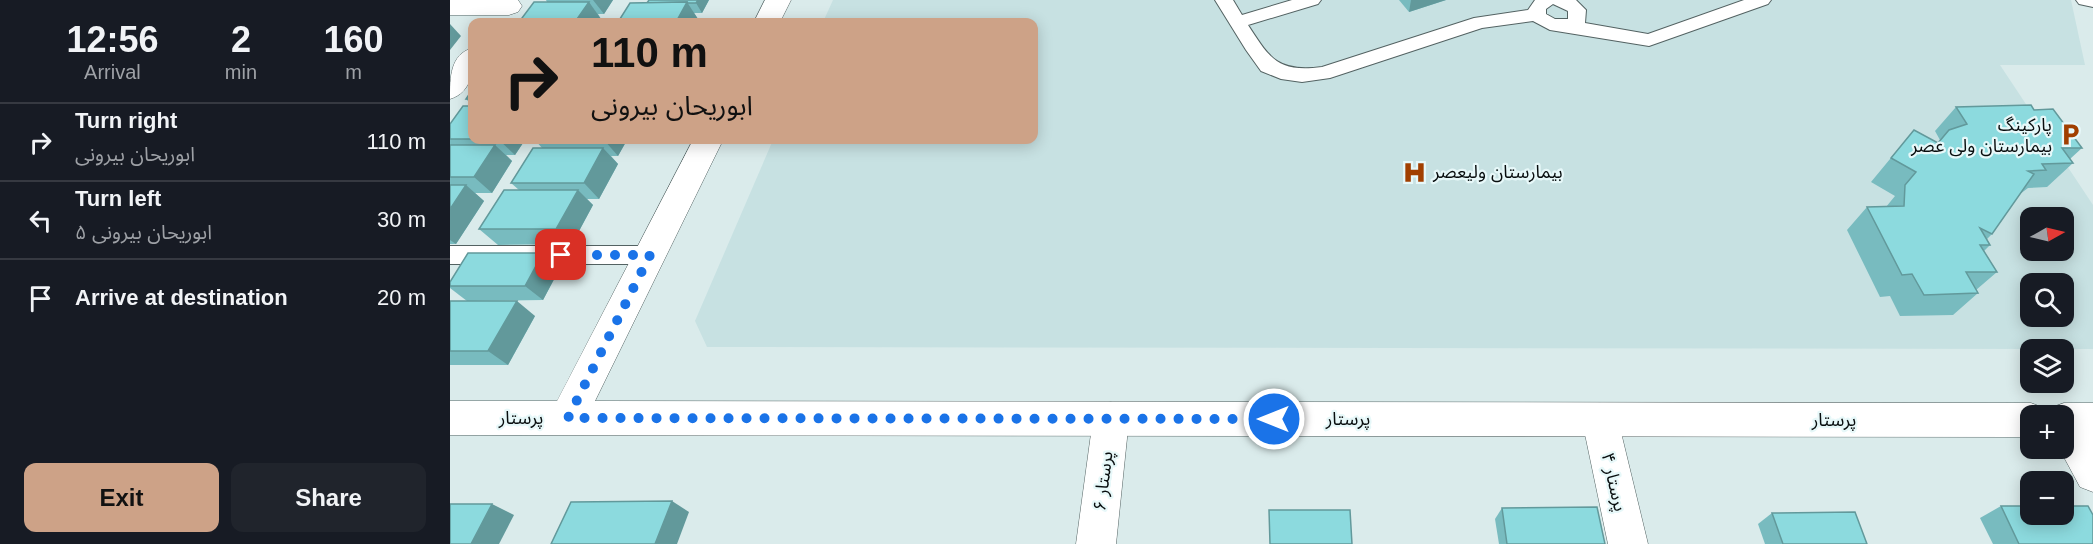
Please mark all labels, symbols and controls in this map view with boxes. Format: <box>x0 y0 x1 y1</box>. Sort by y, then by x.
text: 12:56 <box>66 19 158 60</box>
text: 2 <box>231 19 251 60</box>
text: 160 <box>323 19 384 60</box>
text: 110 m <box>591 29 708 76</box>
icon: right <box>492 42 570 120</box>
text: Arrival <box>84 61 141 83</box>
text: min <box>225 61 257 83</box>
text: m <box>345 61 362 83</box>
text: ابوریحان بیرونی <box>591 91 753 121</box>
text: Turn right <box>75 108 177 133</box>
place label: پارکینگ بیمارستان ولی عصر <box>1910 115 2052 157</box>
parking icon: پارکینگ بیمارستان ولی عصر <box>2057 122 2083 148</box>
icon: right <box>24 126 57 159</box>
text: 110 m <box>366 129 426 154</box>
text: ابوریحان بیرونی <box>75 143 195 165</box>
hospital icon: بیمارستان ولیعصر <box>1402 159 1428 185</box>
place label: بیمارستان ولیعصر <box>1432 162 1563 183</box>
text: Turn left <box>75 186 161 211</box>
icon: left <box>24 204 57 237</box>
text: 30 m <box>377 207 426 232</box>
north arrow <box>2020 207 2074 261</box>
map controls <box>2020 207 2074 525</box>
text: ابوریحان بیرونی ۵ <box>75 221 212 243</box>
pin <box>535 229 586 280</box>
icon: arrive <box>544 238 577 271</box>
button: search <box>2020 273 2074 327</box>
icon: arrive <box>24 282 57 315</box>
text: Arrive at destination <box>75 285 288 310</box>
text: 20 m <box>377 285 426 310</box>
button: layers <box>2020 339 2074 393</box>
position arrow <box>1242 387 1306 451</box>
button: + <box>2020 405 2074 459</box>
street label: پرستار <box>498 408 543 429</box>
street label: پرستار <box>1325 409 1370 430</box>
street label: پرستار <box>1811 410 1856 431</box>
street label: پرستار ۶ <box>1089 450 1118 512</box>
street label: پرستار ۴ <box>1596 451 1630 514</box>
button: Exit <box>24 463 219 532</box>
button: Share <box>231 463 426 532</box>
button: − <box>2020 471 2074 525</box>

